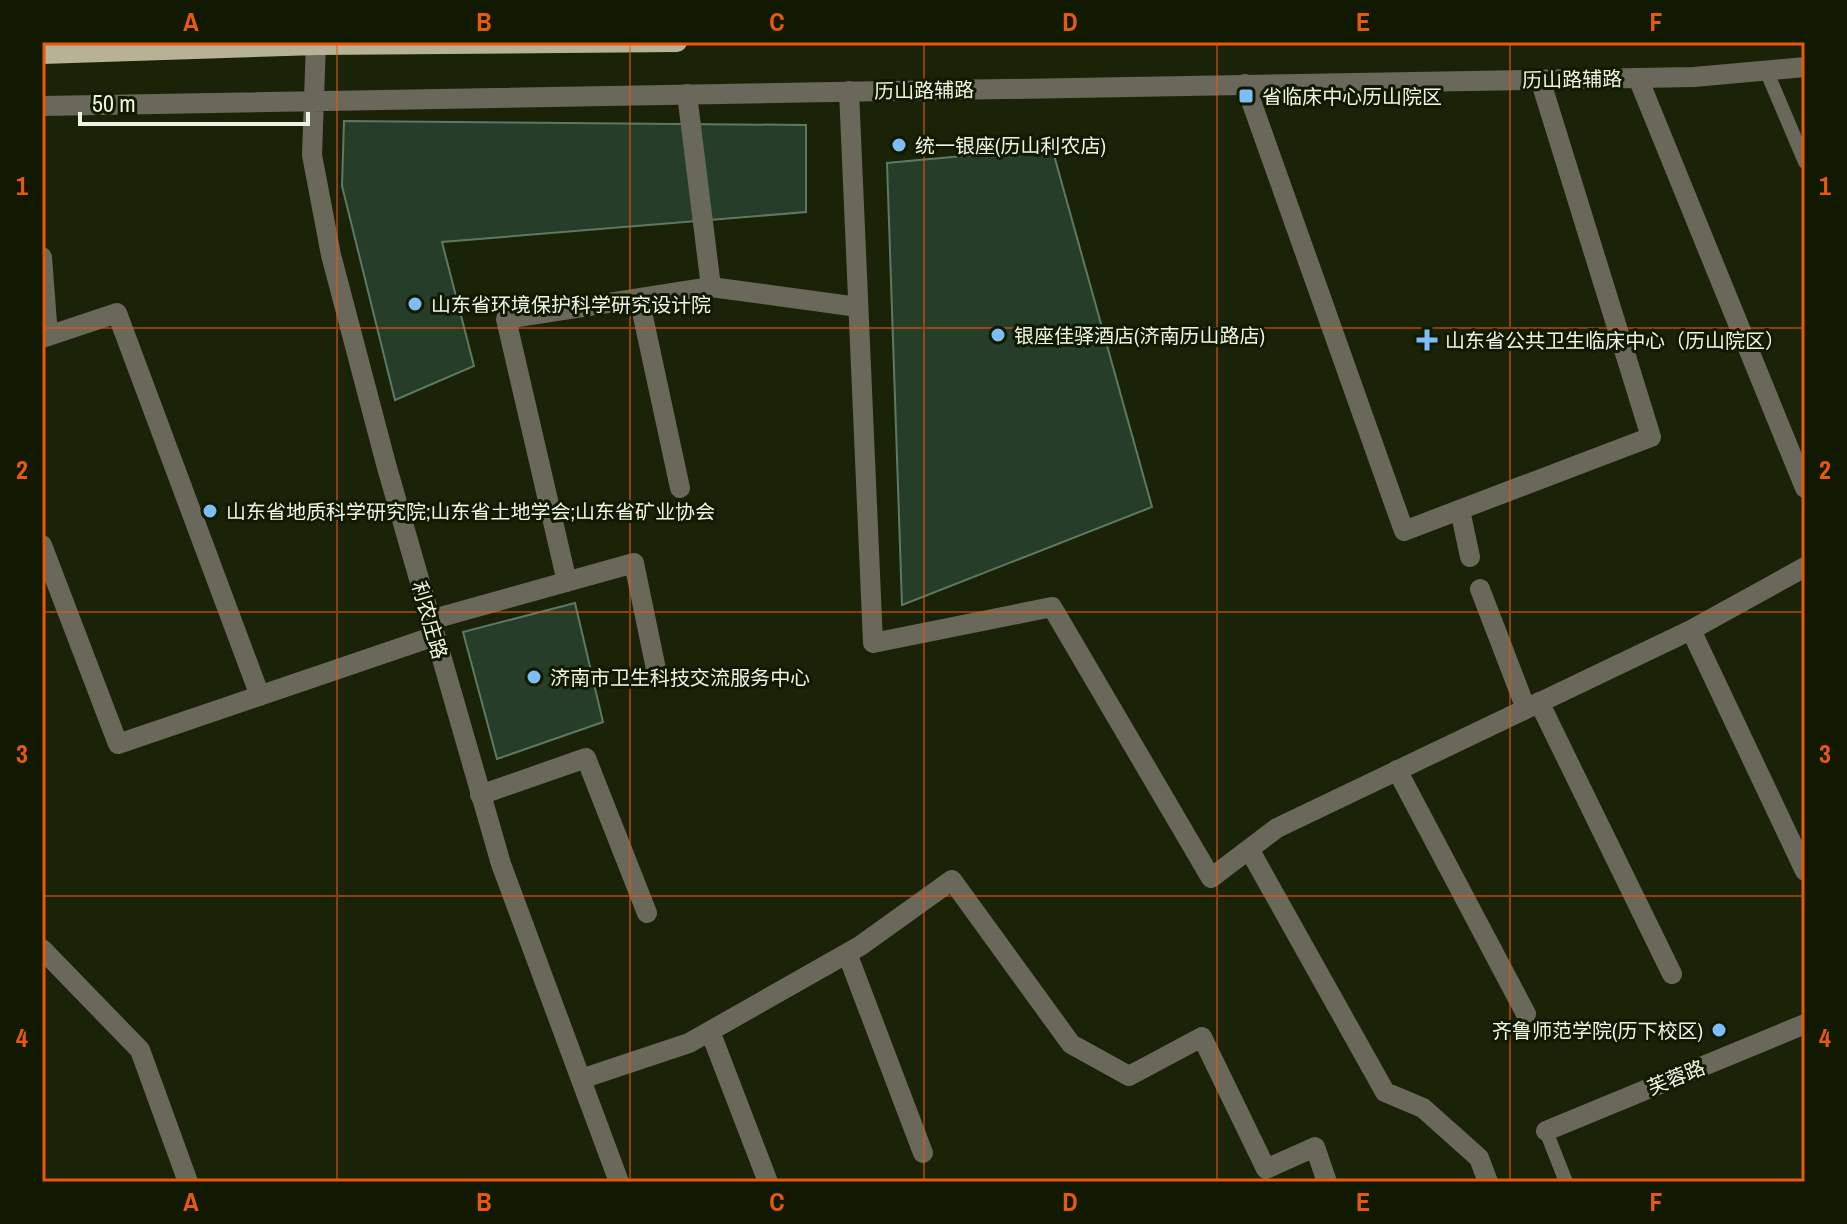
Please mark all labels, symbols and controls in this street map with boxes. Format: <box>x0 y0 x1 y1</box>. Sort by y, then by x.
text: A <box>183 4 199 39</box>
text: B <box>476 4 492 39</box>
text: C <box>769 4 785 39</box>
text: D <box>1062 4 1078 39</box>
text: E <box>1356 4 1370 39</box>
text: F <box>1649 4 1663 39</box>
street label: 历山路辅路 <box>1522 65 1622 93</box>
scale bar <box>80 76 308 126</box>
street label: 历山路辅路 <box>874 76 974 104</box>
place label: 省临床中心历山院区 <box>1262 83 1442 110</box>
text: 50 m <box>92 87 136 119</box>
marker: 省临床中心历山院区 <box>1237 87 1255 105</box>
place label: 统一银座(历山利农店) <box>915 132 1106 159</box>
marker: 统一银座(历山利农店) <box>890 136 908 154</box>
text: 1 <box>16 168 28 203</box>
text: 1 <box>1819 168 1831 203</box>
place label: 山东省环境保护科学研究设计院 <box>431 291 711 318</box>
marker: 山东省环境保护科学研究设计院 <box>406 295 424 313</box>
place label: 银座佳驿酒店(济南历山路店) <box>1014 322 1265 349</box>
marker: 银座佳驿酒店(济南历山路店) <box>989 326 1007 344</box>
place label: 山东省公共卫生临床中心（历山院区） <box>1445 327 1785 354</box>
marker: 山东省公共卫生临床中心（历山院区） <box>1416 329 1438 351</box>
text: 2 <box>16 452 28 487</box>
text: 2 <box>1819 452 1831 487</box>
place label: 山东省地质科学研究院;山东省土地学会;山东省矿业协会 <box>226 498 715 525</box>
marker: 山东省地质科学研究院;山东省土地学会;山东省矿业协会 <box>201 502 219 520</box>
street label: 利农庄路 <box>406 578 454 662</box>
place label: 济南市卫生科技交流服务中心 <box>550 664 810 691</box>
marker: 济南市卫生科技交流服务中心 <box>525 668 543 686</box>
text: 3 <box>16 736 28 771</box>
text: 3 <box>1819 736 1831 771</box>
place label: 齐鲁师范学院(历下校区) <box>1492 1017 1703 1044</box>
text: 4 <box>16 1020 28 1055</box>
text: 4 <box>1819 1020 1831 1055</box>
marker: 齐鲁师范学院(历下校区) <box>1710 1021 1728 1039</box>
street label: 芙蓉路 <box>1643 1053 1709 1101</box>
text: A <box>183 1184 199 1219</box>
text: B <box>476 1184 492 1219</box>
text: C <box>769 1184 785 1219</box>
text: D <box>1062 1184 1078 1219</box>
text: E <box>1356 1184 1370 1219</box>
text: F <box>1649 1184 1663 1219</box>

